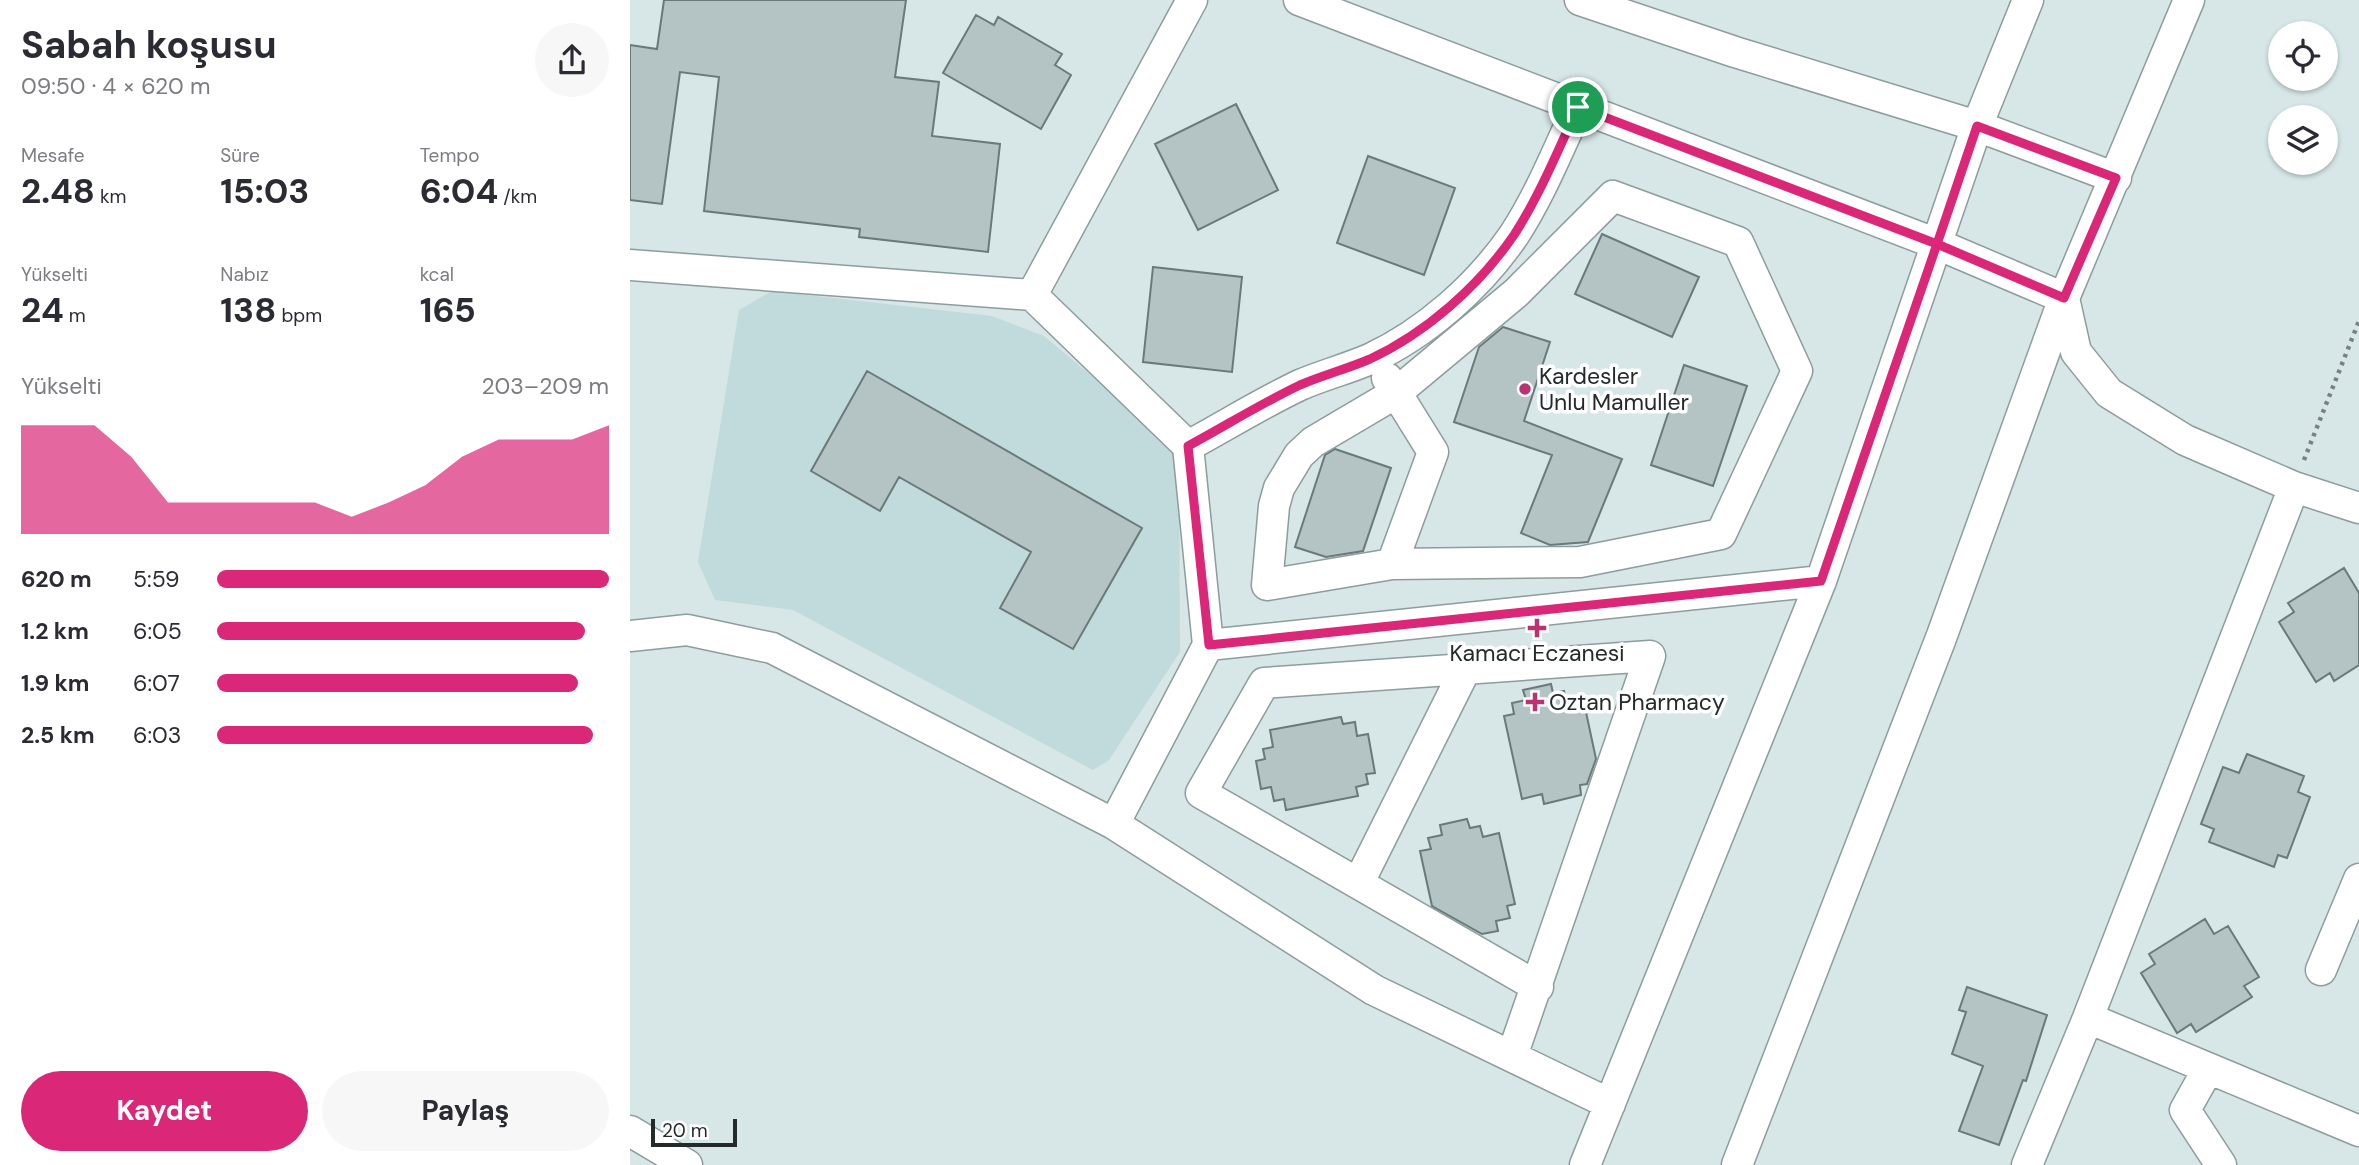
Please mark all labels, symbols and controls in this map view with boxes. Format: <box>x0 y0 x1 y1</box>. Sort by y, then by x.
text: Sabah koşusu <box>21 20 277 70</box>
map controls <box>2268 21 2338 175</box>
button: locate <box>2268 21 2338 91</box>
button: share <box>535 23 609 97</box>
text: 09:50 · 4 × 620 m <box>21 71 210 101</box>
pin <box>1548 77 1608 137</box>
icon: arrive <box>1559 88 1597 126</box>
button: layers <box>2268 105 2338 175</box>
text: Mesafe <box>21 143 85 168</box>
text: Süre <box>220 143 260 168</box>
text: Tempo <box>420 143 480 168</box>
text: 2.48 <box>21 168 95 214</box>
text: 15:03 <box>220 168 309 214</box>
text: 6:04 <box>420 168 498 214</box>
text: km <box>95 184 126 209</box>
text: /km <box>498 184 537 209</box>
text: Yükselti <box>21 262 88 287</box>
text: Nabız <box>220 262 269 287</box>
text: kcal <box>420 262 454 287</box>
text: 24 <box>21 287 64 333</box>
text: 138 <box>220 287 276 333</box>
text: 165 <box>420 287 476 333</box>
text: m <box>64 303 86 328</box>
text: bpm <box>276 303 322 328</box>
place label: Kardesler Unlu Mamuller <box>1539 361 1689 417</box>
text: Yükselti <box>21 371 102 401</box>
text: 203–209 m <box>481 371 609 401</box>
marker: Kardesler Unlu Mamuller <box>1517 381 1533 397</box>
text: 620 m <box>21 564 92 594</box>
text: 5:59 <box>133 564 179 594</box>
text: 1.2 km <box>21 616 89 646</box>
text: 6:05 <box>133 616 182 646</box>
marker: Kamacı Eczanesi <box>1529 620 1545 636</box>
place label: Kamacı Eczanesi <box>1450 638 1624 668</box>
text: 1.9 km <box>21 668 89 698</box>
text: 6:07 <box>133 668 180 698</box>
place label: Oztan Pharmacy <box>1549 687 1725 717</box>
marker: Oztan Pharmacy <box>1527 694 1543 710</box>
text: 2.5 km <box>21 720 95 750</box>
text: 6:03 <box>133 720 181 750</box>
button: Kaydet <box>21 1071 308 1151</box>
button: Paylaş <box>322 1071 609 1151</box>
scale bar <box>651 1116 737 1148</box>
text: 20 m <box>662 1118 708 1143</box>

